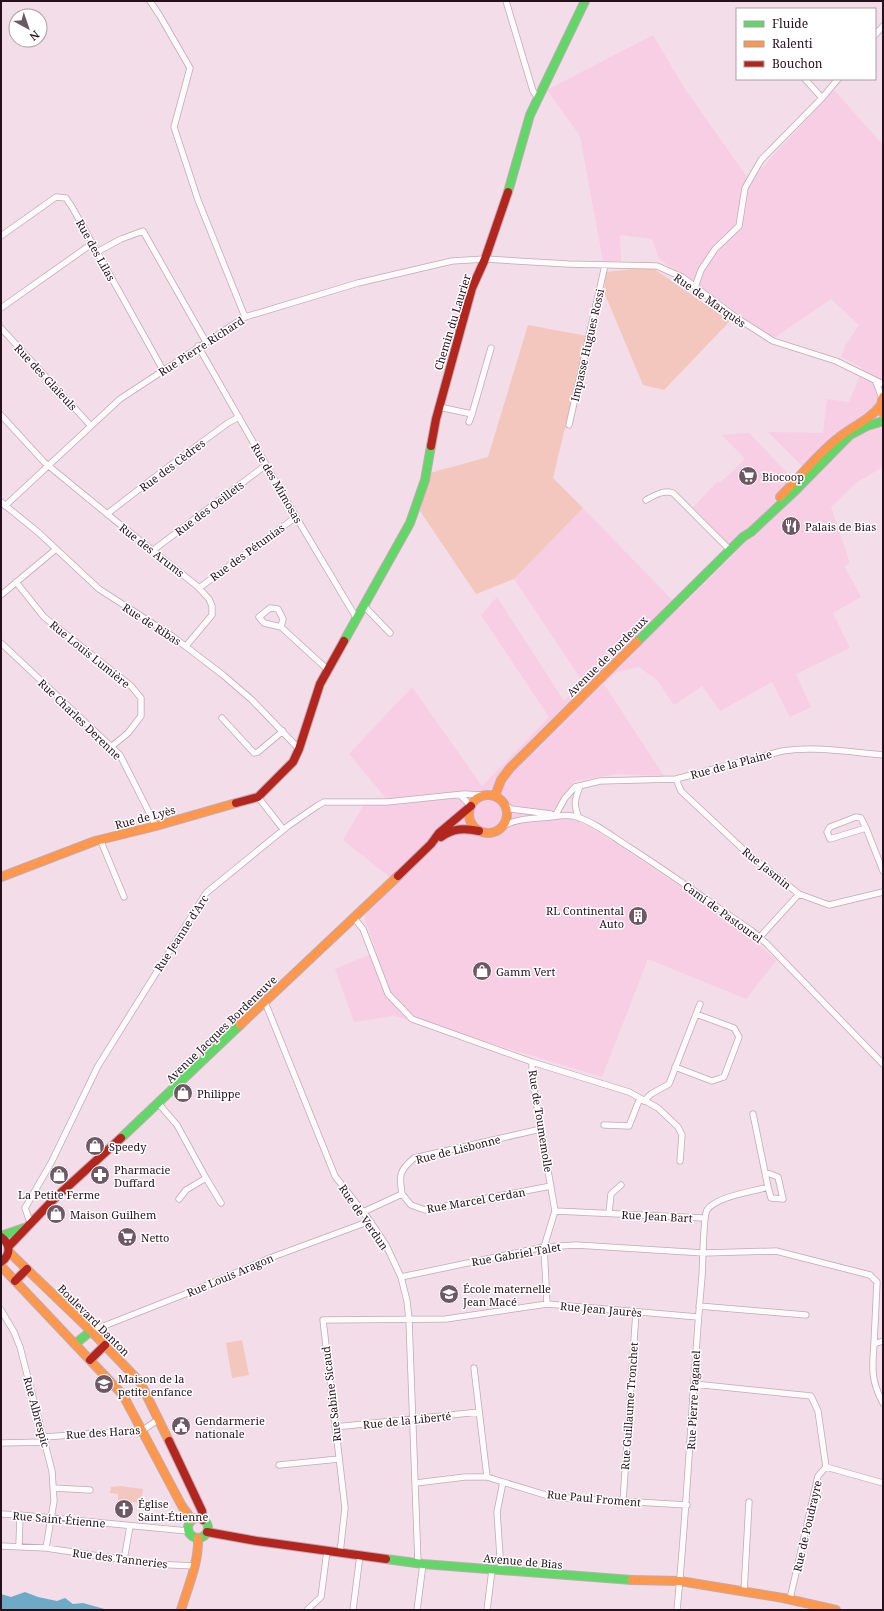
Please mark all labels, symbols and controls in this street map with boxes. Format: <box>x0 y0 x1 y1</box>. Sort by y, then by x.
north arrow <box>8 8 48 48</box>
legend <box>736 8 876 80</box>
text: Fluide <box>772 15 808 32</box>
text: N <box>26 28 43 45</box>
text: Ralenti <box>772 35 813 52</box>
text: Bouchon <box>772 55 823 72</box>
street label: Rue des Lilas <box>73 216 119 284</box>
street label: Rue de Marquès <box>671 270 749 330</box>
street label: Chemin du Laurier <box>430 271 474 372</box>
street label: Impasse Hugues Rossi <box>567 287 607 403</box>
street label: Rue Pierre Richard <box>155 313 247 379</box>
street label: Rue des Glaïeuls <box>11 341 81 413</box>
street label: Rue des Cèdres <box>136 435 208 495</box>
street label: Rue des Mimosas <box>248 440 306 526</box>
supermarket icon: Biocoop <box>737 465 759 487</box>
place label: Biocoop <box>762 469 804 484</box>
street label: Rue des Oeillets <box>172 477 246 539</box>
restaurant icon: Palais de Bias <box>780 515 802 537</box>
place label: Palais de Bias <box>805 519 876 534</box>
street label: Rue des Arums <box>116 520 188 580</box>
street label: Rue des Pétunias <box>207 520 287 584</box>
street label: Rue de Ribas <box>120 599 184 649</box>
street label: Avenue de Bordeaux <box>563 612 651 700</box>
street label: Rue Louis Lumière <box>47 617 133 691</box>
street label: Rue Charles Derenne <box>35 675 125 763</box>
street label: Rue de la Plaine <box>689 746 773 782</box>
street label: Rue de Lyès <box>113 802 177 832</box>
street label: Rue Jasmin <box>739 844 795 892</box>
street label: Cami de Pastourel <box>680 878 766 946</box>
street label: Rue Jeanne d'Arc <box>151 892 211 974</box>
place label: RL Continental Auto <box>546 903 625 931</box>
building icon: RL Continental Auto <box>627 905 649 927</box>
shop icon: Gamm Vert <box>471 960 493 982</box>
place label: Gamm Vert <box>496 964 556 979</box>
street label: Avenue Jacques Bordeneuve <box>162 972 280 1086</box>
street label: Rue de Toumemolle <box>525 1069 557 1173</box>
shop icon: Philippe <box>172 1082 194 1104</box>
place label: Philippe <box>197 1086 241 1101</box>
street label: Rue de Lisbonne <box>414 1131 502 1167</box>
shop icon: Speedy <box>84 1135 106 1157</box>
place label: Speedy <box>109 1139 147 1154</box>
place label: Pharmacie Duffard <box>114 1162 171 1190</box>
shop icon: La Petite Ferme <box>48 1164 70 1186</box>
pharmacy icon: Pharmacie Duffard <box>89 1164 111 1186</box>
street label: Rue de Verdun <box>336 1181 392 1253</box>
street label: Rue Marcel Cerdan <box>425 1184 527 1216</box>
place label: La Petite Ferme <box>18 1187 100 1202</box>
shop icon: Maison Guilhem <box>45 1203 67 1225</box>
place label: Maison Guilhem <box>70 1207 157 1222</box>
street label: Rue Jean Bart <box>621 1207 693 1225</box>
supermarket icon: Netto <box>116 1226 138 1248</box>
place label: Netto <box>141 1230 169 1245</box>
street label: Rue Gabriel Talet <box>470 1239 562 1269</box>
street label: Rue Louis Aragon <box>184 1250 276 1300</box>
street label: Boulevard Danton <box>55 1281 133 1359</box>
place label: École maternelle Jean Macé <box>462 1281 551 1309</box>
school or university icon: École maternelle Jean Macé <box>438 1283 460 1305</box>
street label: Rue Jean Jaurès <box>559 1298 643 1320</box>
street label: Rue Guillaume Tronchet <box>617 1342 641 1470</box>
street label: Rue Sabine Sicaud <box>318 1345 344 1443</box>
street label: Rue Pierre Paganel <box>683 1349 703 1450</box>
place label: Maison de la petite enfance <box>118 1371 192 1399</box>
school or university icon: Maison de la petite enfance <box>93 1373 115 1395</box>
street label: Rue Albrespic <box>20 1375 54 1449</box>
street label: Rue de la Liberté <box>362 1408 452 1432</box>
place label: Gendarmerie nationale <box>195 1413 265 1441</box>
public building icon: Gendarmerie nationale <box>170 1415 192 1437</box>
street label: Rue des Haras <box>65 1422 141 1442</box>
street label: Rue de Poudrayre <box>789 1479 825 1573</box>
street label: Rue Paul Froment <box>546 1486 642 1510</box>
place label: Église Saint-Étienne <box>138 1496 208 1524</box>
church icon: Église Saint-Étienne <box>113 1498 135 1520</box>
street label: Rue Saint-Étienne <box>12 1507 106 1531</box>
street label: Rue des Tanneries <box>72 1545 168 1571</box>
street label: Avenue de Bias <box>483 1550 563 1572</box>

